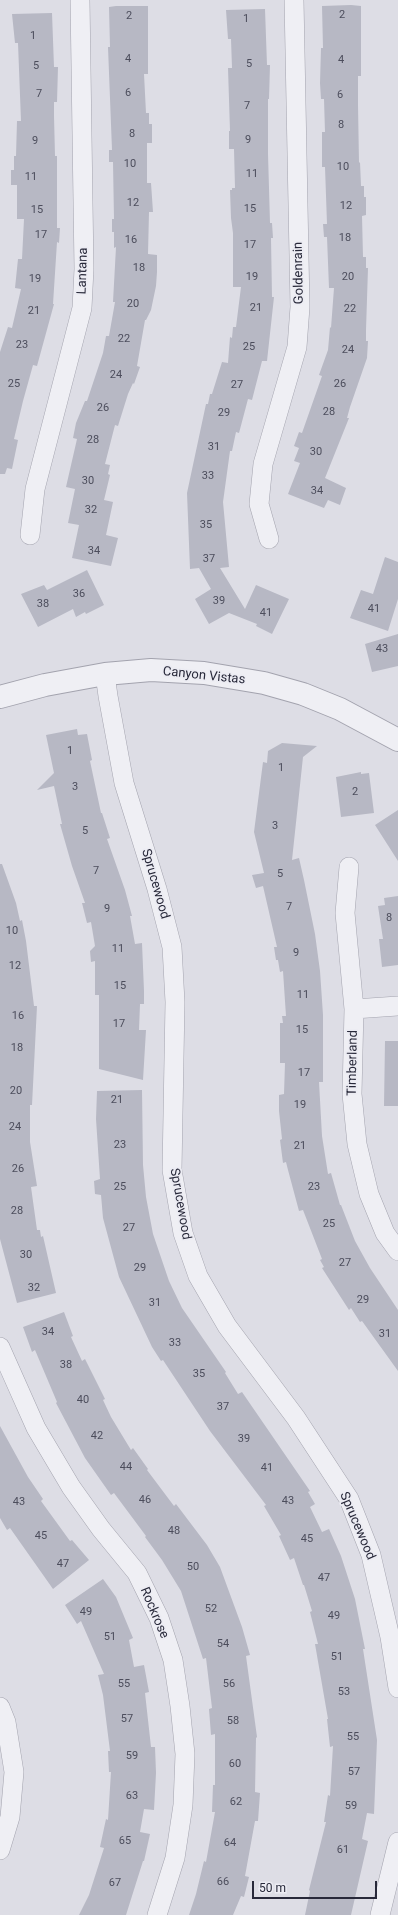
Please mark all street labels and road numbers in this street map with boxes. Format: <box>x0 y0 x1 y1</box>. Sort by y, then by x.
street label: Goldenrain <box>291 242 307 304</box>
street label: Lantana <box>74 247 92 295</box>
street label: Canyon Vistas <box>162 664 246 688</box>
street label: Sprucewood <box>138 847 172 921</box>
street label: Timberland <box>345 1030 361 1096</box>
street label: Sprucewood <box>166 1167 194 1241</box>
street label: Sprucewood <box>336 1490 378 1562</box>
street label: Rockrose <box>136 1585 172 1641</box>

